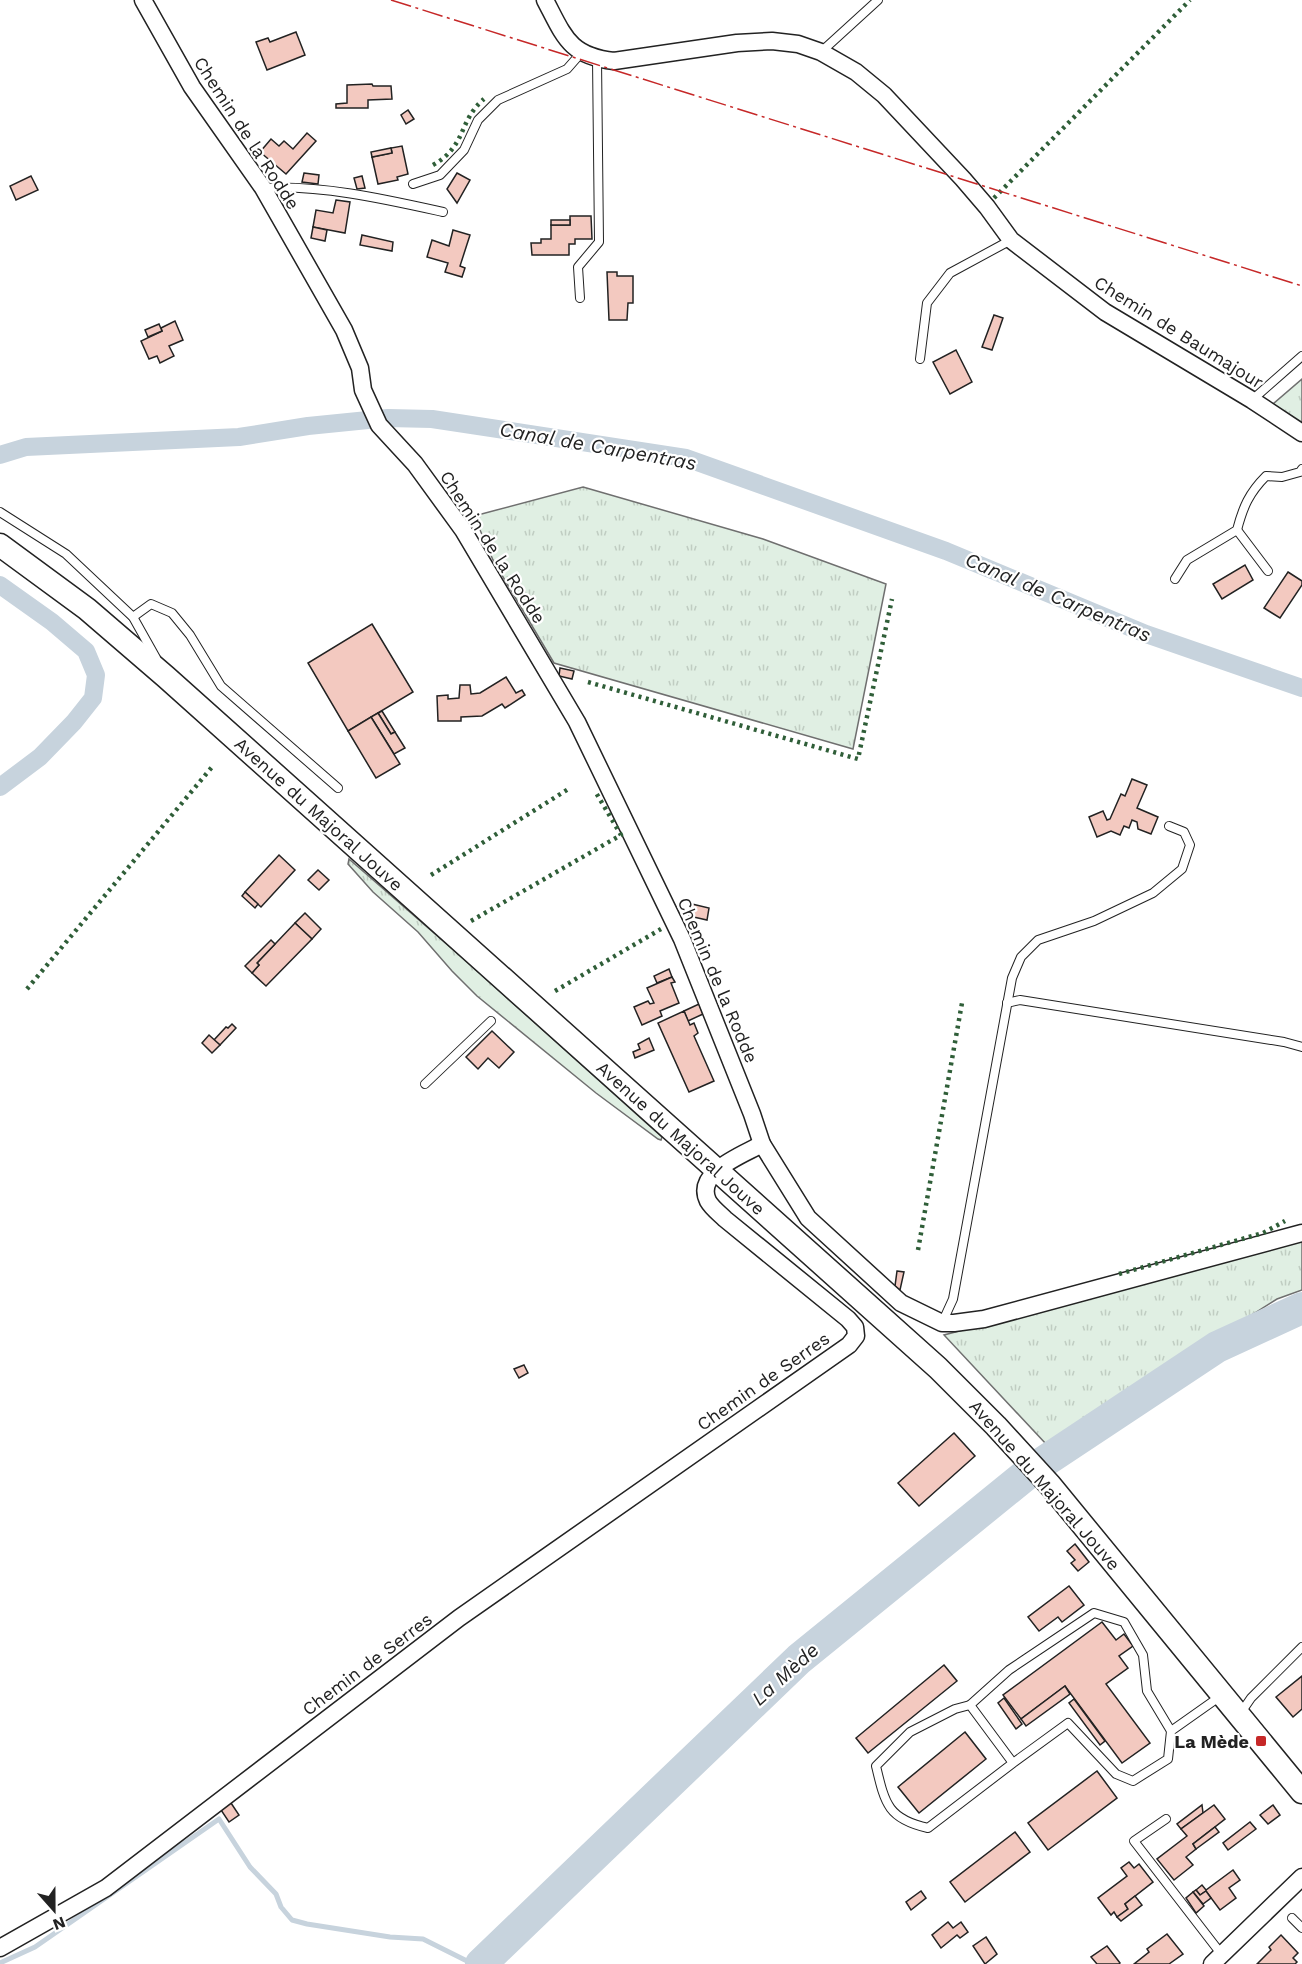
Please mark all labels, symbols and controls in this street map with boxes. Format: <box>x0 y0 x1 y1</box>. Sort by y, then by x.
street label: Chemin de la Rodde <box>190 53 304 213</box>
street label: Chemin de Baumajour <box>1091 271 1267 393</box>
water label: Canal de Carpentras <box>498 417 698 475</box>
street label: Chemin de la Rodde <box>436 467 550 627</box>
water label: Canal de Carpentras <box>961 547 1155 647</box>
street label: Avenue du Majoral Jouve <box>231 733 407 895</box>
street label: Chemin de la Rodde <box>674 894 762 1066</box>
street label: Avenue du Majoral Jouve <box>593 1057 769 1219</box>
street label: Chemin de Serres <box>693 1327 833 1435</box>
street label: Avenue du Majoral Jouve <box>965 1395 1125 1575</box>
street label: Chemin de Serres <box>298 1608 436 1720</box>
water label: La Mède <box>746 1638 824 1710</box>
place label: La Mède <box>1174 1731 1249 1752</box>
marker: La Mède <box>1254 1734 1268 1748</box>
north arrow <box>24 1880 84 1940</box>
text: N <box>50 1913 68 1935</box>

